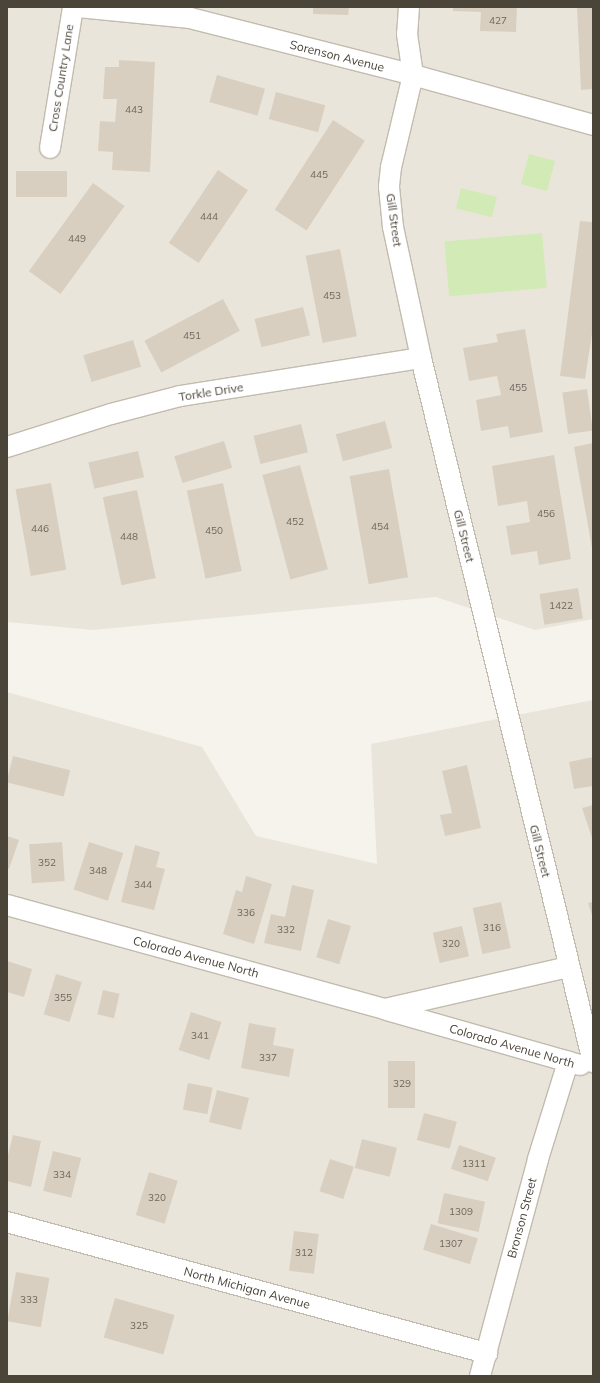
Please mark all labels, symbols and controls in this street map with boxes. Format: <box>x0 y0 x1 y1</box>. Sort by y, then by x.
house number: 427 <box>489 15 507 27</box>
street label: Cross Country Lane <box>45 23 77 133</box>
street label: Sorenson Avenue <box>288 37 386 75</box>
house number: 443 <box>125 104 143 116</box>
house number: 445 <box>310 169 328 181</box>
street label: Gill Street <box>383 192 405 248</box>
house number: 444 <box>200 211 218 223</box>
house number: 449 <box>68 233 86 245</box>
house number: 453 <box>323 290 341 302</box>
house number: 451 <box>183 330 201 342</box>
street label: Torkle Drive <box>178 380 244 404</box>
house number: 455 <box>509 382 527 394</box>
street label: Gill Street <box>451 508 477 564</box>
house number: 456 <box>537 508 555 520</box>
house number: 452 <box>286 516 304 528</box>
house number: 454 <box>371 521 389 533</box>
house number: 446 <box>31 523 49 535</box>
house number: 450 <box>205 525 223 537</box>
house number: 448 <box>120 531 138 543</box>
house number: 1422 <box>549 600 573 612</box>
street label: Gill Street <box>527 823 553 879</box>
house number: 352 <box>38 857 56 869</box>
house number: 348 <box>89 865 107 877</box>
house number: 344 <box>134 879 152 891</box>
house number: 336 <box>237 907 255 919</box>
house number: 316 <box>483 922 501 934</box>
house number: 332 <box>277 924 295 936</box>
street label: Colorado Avenue North <box>132 933 260 981</box>
house number: 320 <box>442 938 460 950</box>
house number: 355 <box>54 992 72 1004</box>
street label: Colorado Avenue North <box>448 1021 576 1071</box>
house number: 341 <box>191 1030 209 1042</box>
house number: 337 <box>259 1052 277 1064</box>
house number: 329 <box>393 1078 411 1090</box>
house number: 1311 <box>462 1158 486 1170</box>
house number: 334 <box>53 1169 71 1181</box>
street label: Bronson Street <box>504 1176 540 1260</box>
house number: 320 <box>148 1192 166 1204</box>
house number: 1309 <box>449 1206 473 1218</box>
house number: 1307 <box>439 1238 463 1250</box>
house number: 312 <box>295 1247 313 1259</box>
street label: North Michigan Avenue <box>182 1264 312 1312</box>
house number: 333 <box>20 1294 38 1306</box>
house number: 325 <box>130 1320 148 1332</box>

